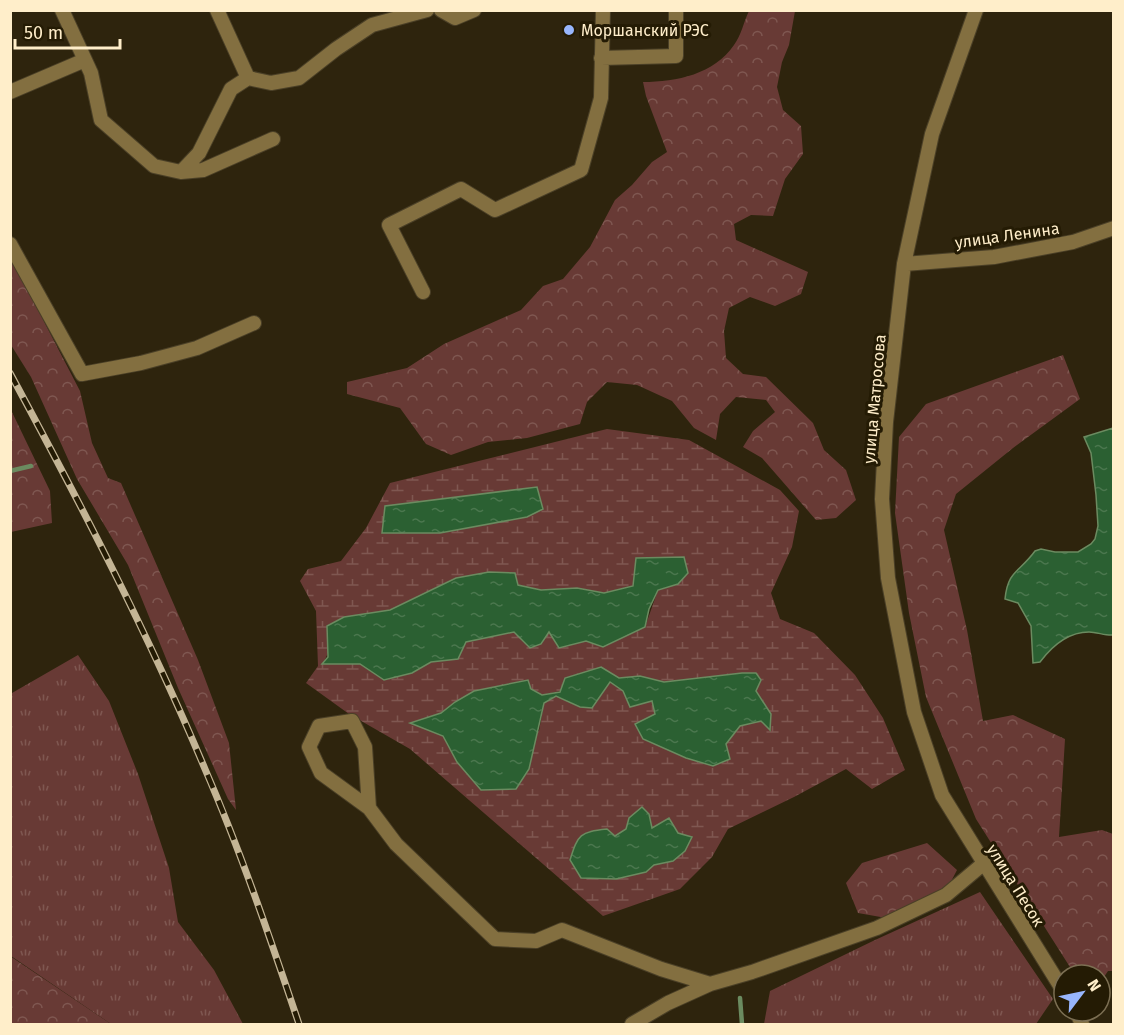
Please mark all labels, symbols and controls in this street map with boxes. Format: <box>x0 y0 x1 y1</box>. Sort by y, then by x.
scale bar <box>15 12 120 50</box>
place label: Моршанский РЭС <box>581 21 709 40</box>
text: 50 m <box>24 22 63 44</box>
marker: Моршанский РЭС <box>562 23 576 37</box>
street label: улица Ленина <box>954 219 1061 252</box>
street label: улица Матросова <box>859 333 890 465</box>
street label: улица Песок <box>983 841 1049 930</box>
north arrow <box>1052 963 1112 1023</box>
text: N <box>1083 976 1105 995</box>

